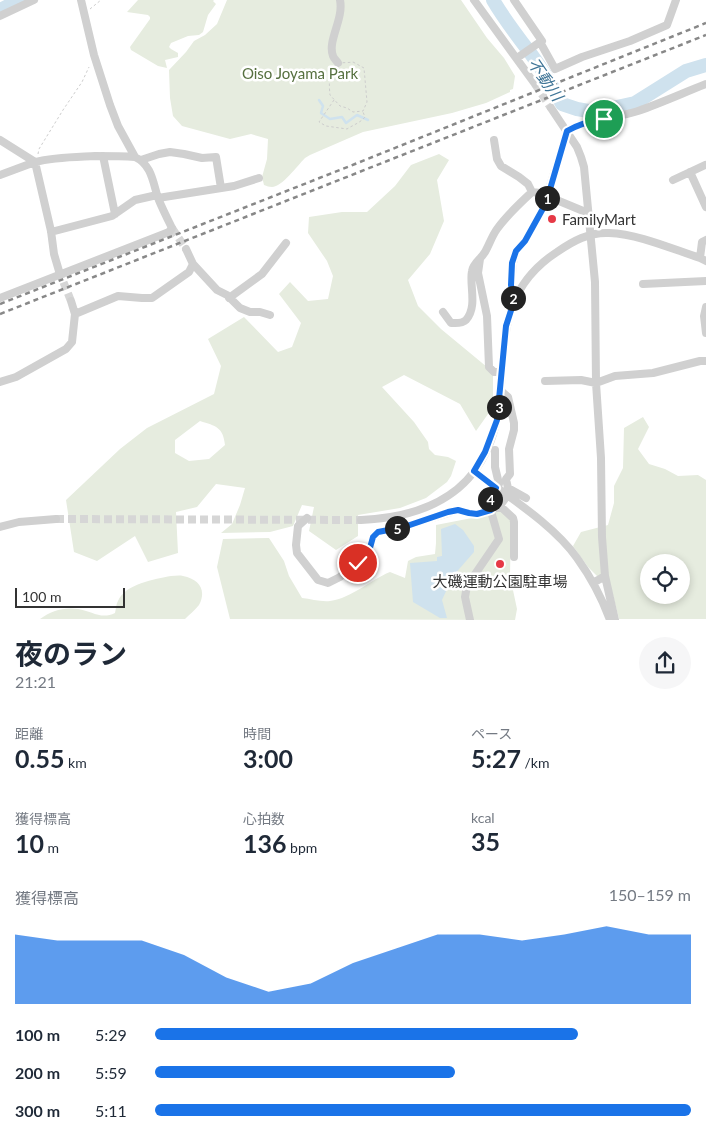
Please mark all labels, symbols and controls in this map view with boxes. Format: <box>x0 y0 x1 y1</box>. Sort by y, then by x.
water label: 不動川 <box>524 54 569 106</box>
park label: Oiso Joyama Park <box>242 64 358 82</box>
pin <box>583 98 625 140</box>
icon: arrive <box>590 105 618 133</box>
pin: 1 <box>534 186 560 210</box>
text: 1 <box>543 190 552 207</box>
place label: FamilyMart <box>562 210 637 228</box>
marker: FamilyMart <box>546 213 558 225</box>
pin: 2 <box>500 286 526 310</box>
text: 2 <box>509 290 518 307</box>
pin: 3 <box>486 394 512 420</box>
text: 3 <box>495 399 504 416</box>
pin: 4 <box>478 486 502 512</box>
text: 4 <box>486 491 495 508</box>
pin: 5 <box>384 516 410 540</box>
text: 5 <box>393 520 402 537</box>
pin <box>337 542 379 584</box>
icon: check <box>344 549 372 577</box>
map controls <box>640 554 690 604</box>
button: locate <box>640 554 690 604</box>
marker: 大磯運動公園駐車場 <box>494 558 506 570</box>
place label: 大磯運動公園駐車場 <box>432 572 568 590</box>
scale bar <box>15 584 125 608</box>
text: 100 m <box>22 588 61 605</box>
text: 夜のラン <box>15 636 127 670</box>
button: share <box>639 637 691 689</box>
text: 21:21 <box>15 672 56 691</box>
text: 距離 <box>15 725 43 742</box>
text: 時間 <box>243 725 271 742</box>
text: ペース <box>471 725 512 742</box>
text: 0.55 <box>15 743 64 773</box>
text: 3:00 <box>243 743 293 773</box>
text: 5:27 <box>471 743 521 773</box>
text: km <box>64 754 87 771</box>
text: /km <box>521 754 550 771</box>
text: kcal <box>471 809 495 826</box>
text: 獲得標高 <box>15 810 71 827</box>
text: 心拍数 <box>243 810 285 827</box>
text: 35 <box>471 826 500 856</box>
text: 10 <box>15 828 44 858</box>
text: 136 <box>243 828 287 858</box>
text: m <box>44 839 59 856</box>
text: bpm <box>287 839 317 856</box>
text: 150–159 m <box>609 885 691 904</box>
text: 獲得標高 <box>15 888 79 907</box>
text: 100 m <box>15 1025 60 1044</box>
text: 5:29 <box>95 1025 127 1044</box>
text: 200 m <box>15 1063 60 1082</box>
text: 5:59 <box>95 1063 127 1082</box>
text: 300 m <box>15 1101 60 1120</box>
text: 5:11 <box>95 1101 127 1120</box>

